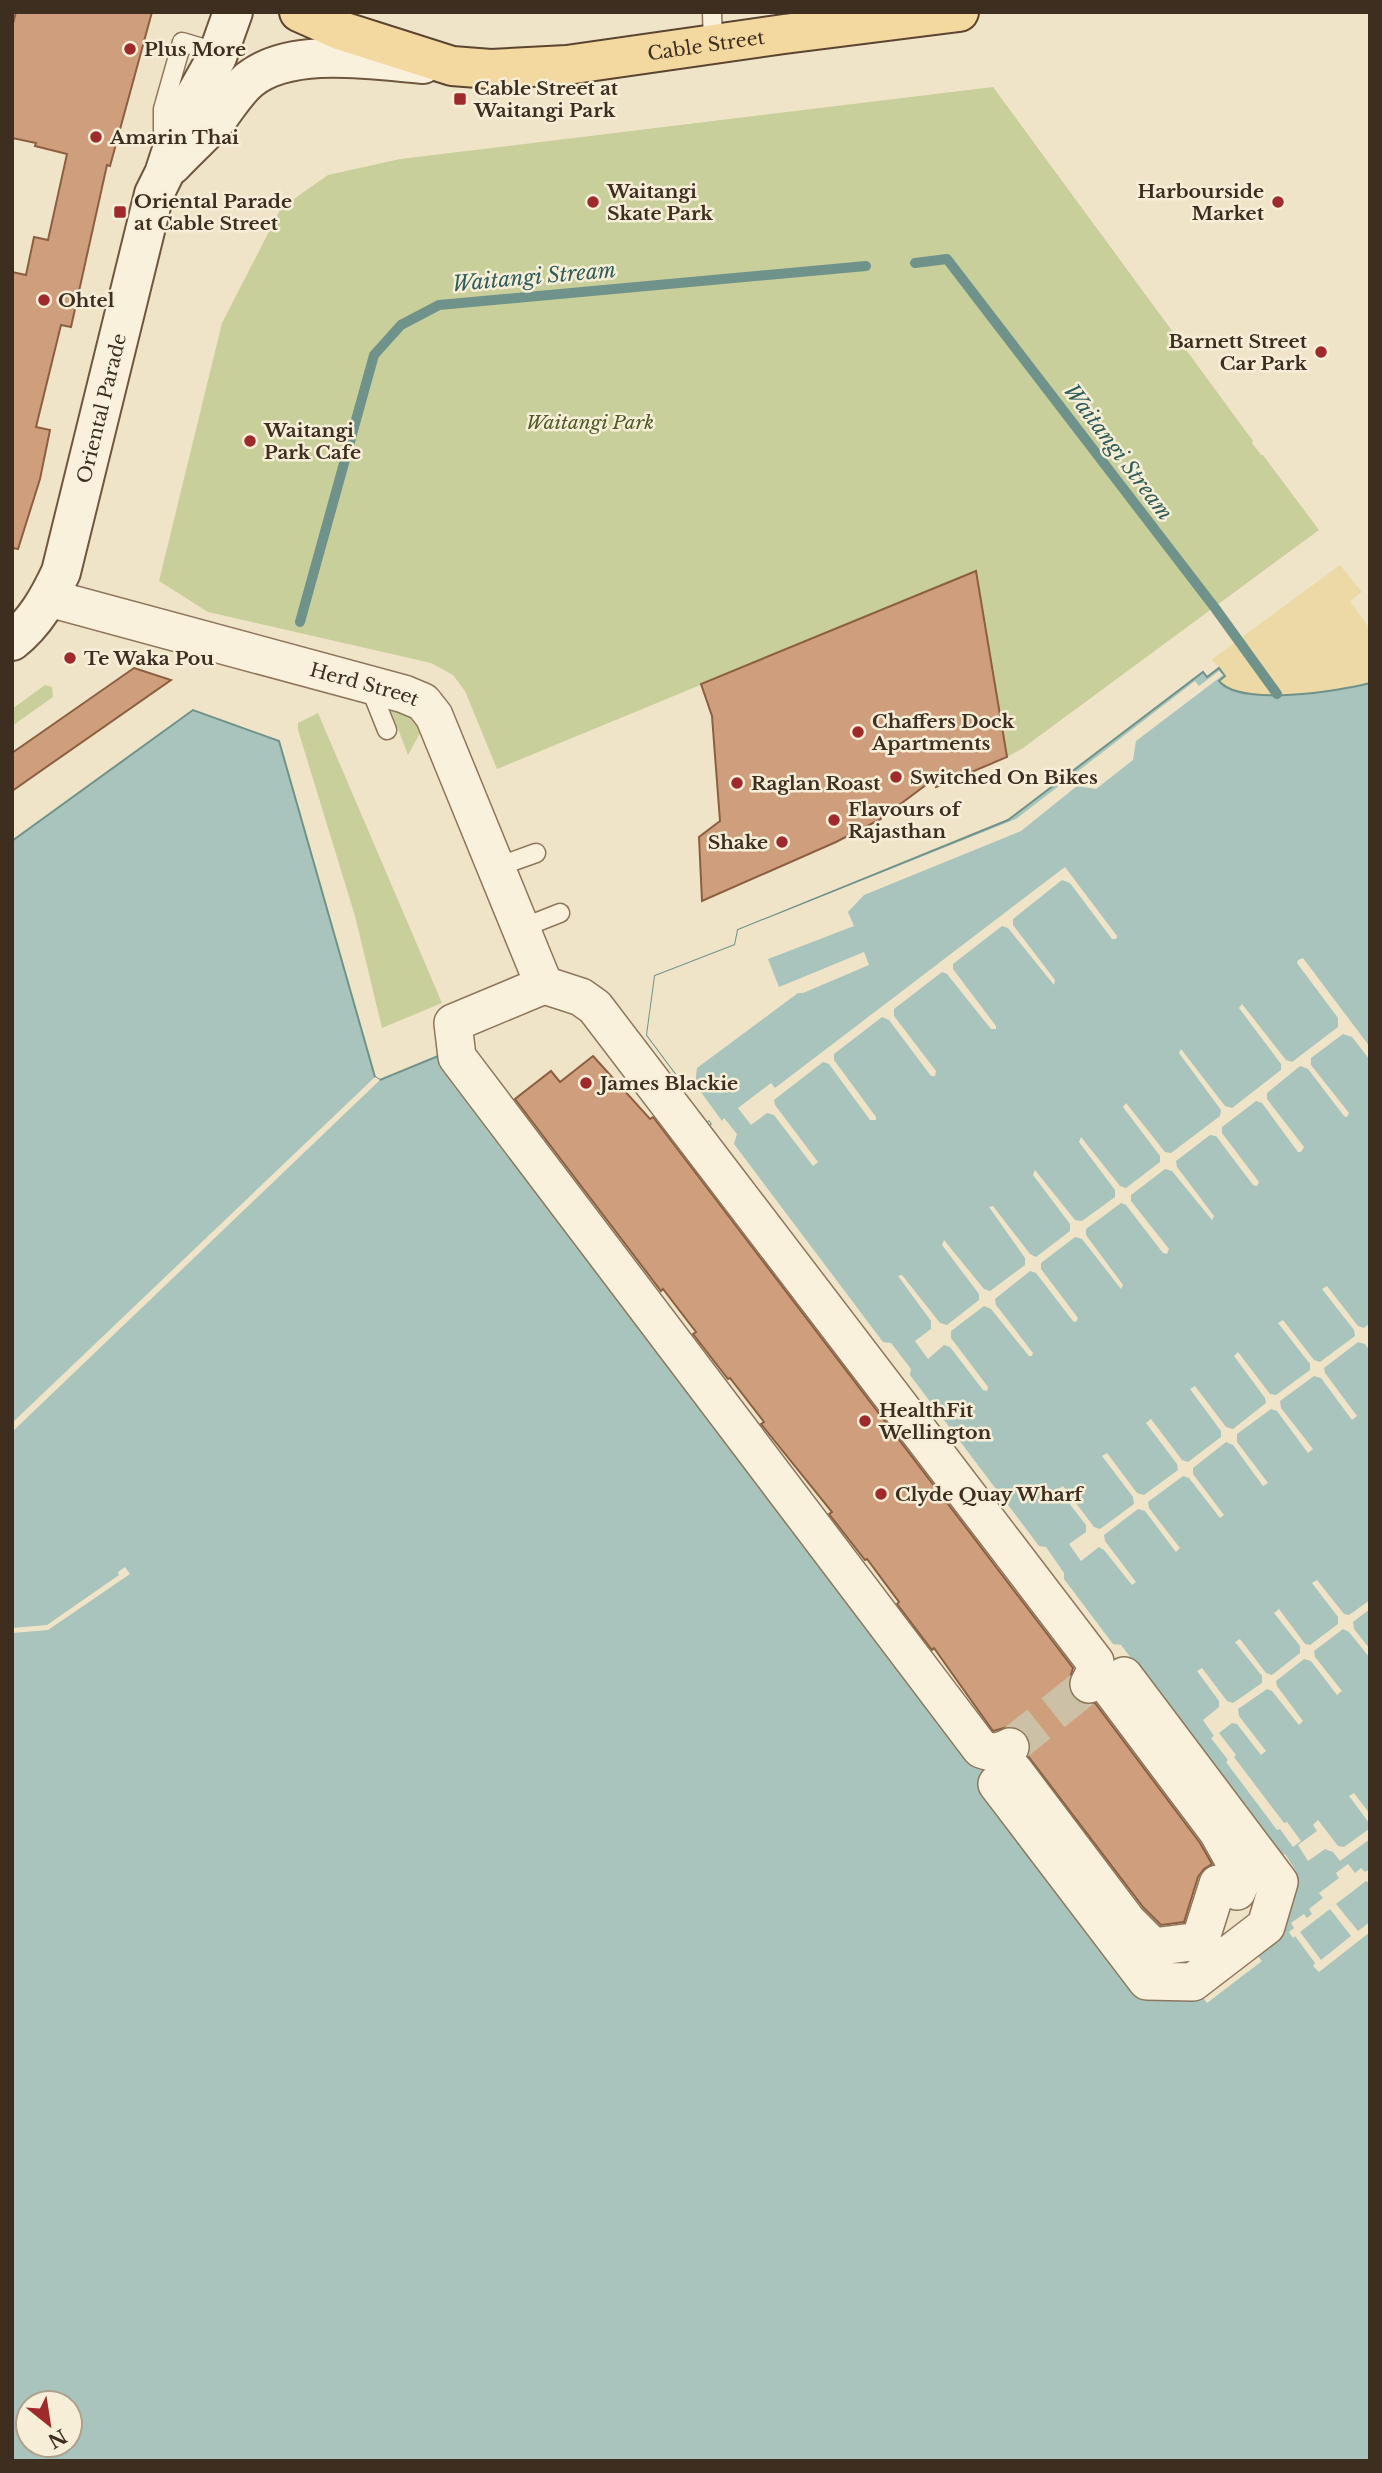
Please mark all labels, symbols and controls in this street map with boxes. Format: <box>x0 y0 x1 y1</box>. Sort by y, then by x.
street label: Cable Street <box>646 26 767 65</box>
place label: Plus More <box>144 38 246 61</box>
marker: Plus More <box>122 41 138 57</box>
place label: Cable Street at Waitangi Park <box>473 77 619 122</box>
marker: Cable Street at Waitangi Park <box>452 91 468 107</box>
place label: Amarin Thai <box>109 126 239 149</box>
marker: Amarin Thai <box>88 129 104 145</box>
place label: Waitangi Skate Park <box>606 180 713 225</box>
place label: Harbourside Market <box>1137 180 1265 225</box>
place label: Oriental Parade at Cable Street <box>134 190 292 235</box>
marker: Waitangi Skate Park <box>585 194 601 210</box>
marker: Harbourside Market <box>1270 194 1286 210</box>
marker: Oriental Parade at Cable Street <box>112 204 128 220</box>
water label: Waitangi Stream <box>451 257 617 297</box>
place label: Ohtel <box>58 289 115 312</box>
marker: Ohtel <box>36 292 52 308</box>
place label: Barnett Street Car Park <box>1168 330 1308 375</box>
street label: Oriental Parade <box>72 331 131 486</box>
marker: Barnett Street Car Park <box>1313 344 1329 360</box>
water label: Waitangi Stream <box>1058 379 1178 525</box>
park label: Waitangi Park <box>526 411 654 434</box>
place label: Waitangi Park Cafe <box>263 419 361 464</box>
marker: Waitangi Park Cafe <box>242 433 258 449</box>
place label: Te Waka Pou <box>84 647 214 670</box>
marker: Te Waka Pou <box>62 650 78 666</box>
street label: Herd Street <box>307 658 423 711</box>
place label: Chaffers Dock Apartments <box>871 710 1015 755</box>
marker: Chaffers Dock Apartments <box>850 724 866 740</box>
place label: Switched On Bikes <box>910 766 1098 789</box>
marker: Switched On Bikes <box>888 769 904 785</box>
place label: Raglan Roast <box>751 772 881 795</box>
marker: Raglan Roast <box>729 775 745 791</box>
place label: Flavours of Rajasthan <box>848 798 963 843</box>
marker: Flavours of Rajasthan <box>826 812 842 828</box>
place label: Shake <box>708 831 768 854</box>
marker: Shake <box>774 834 790 850</box>
place label: James Blackie <box>596 1072 738 1095</box>
marker: James Blackie <box>578 1075 594 1091</box>
place label: HealthFit Wellington <box>878 1399 992 1444</box>
marker: HealthFit Wellington <box>857 1413 873 1429</box>
place label: Clyde Quay Wharf <box>895 1483 1085 1506</box>
marker: Clyde Quay Wharf <box>873 1486 889 1502</box>
north arrow <box>14 2389 84 2459</box>
text: N <box>44 2424 71 2453</box>

